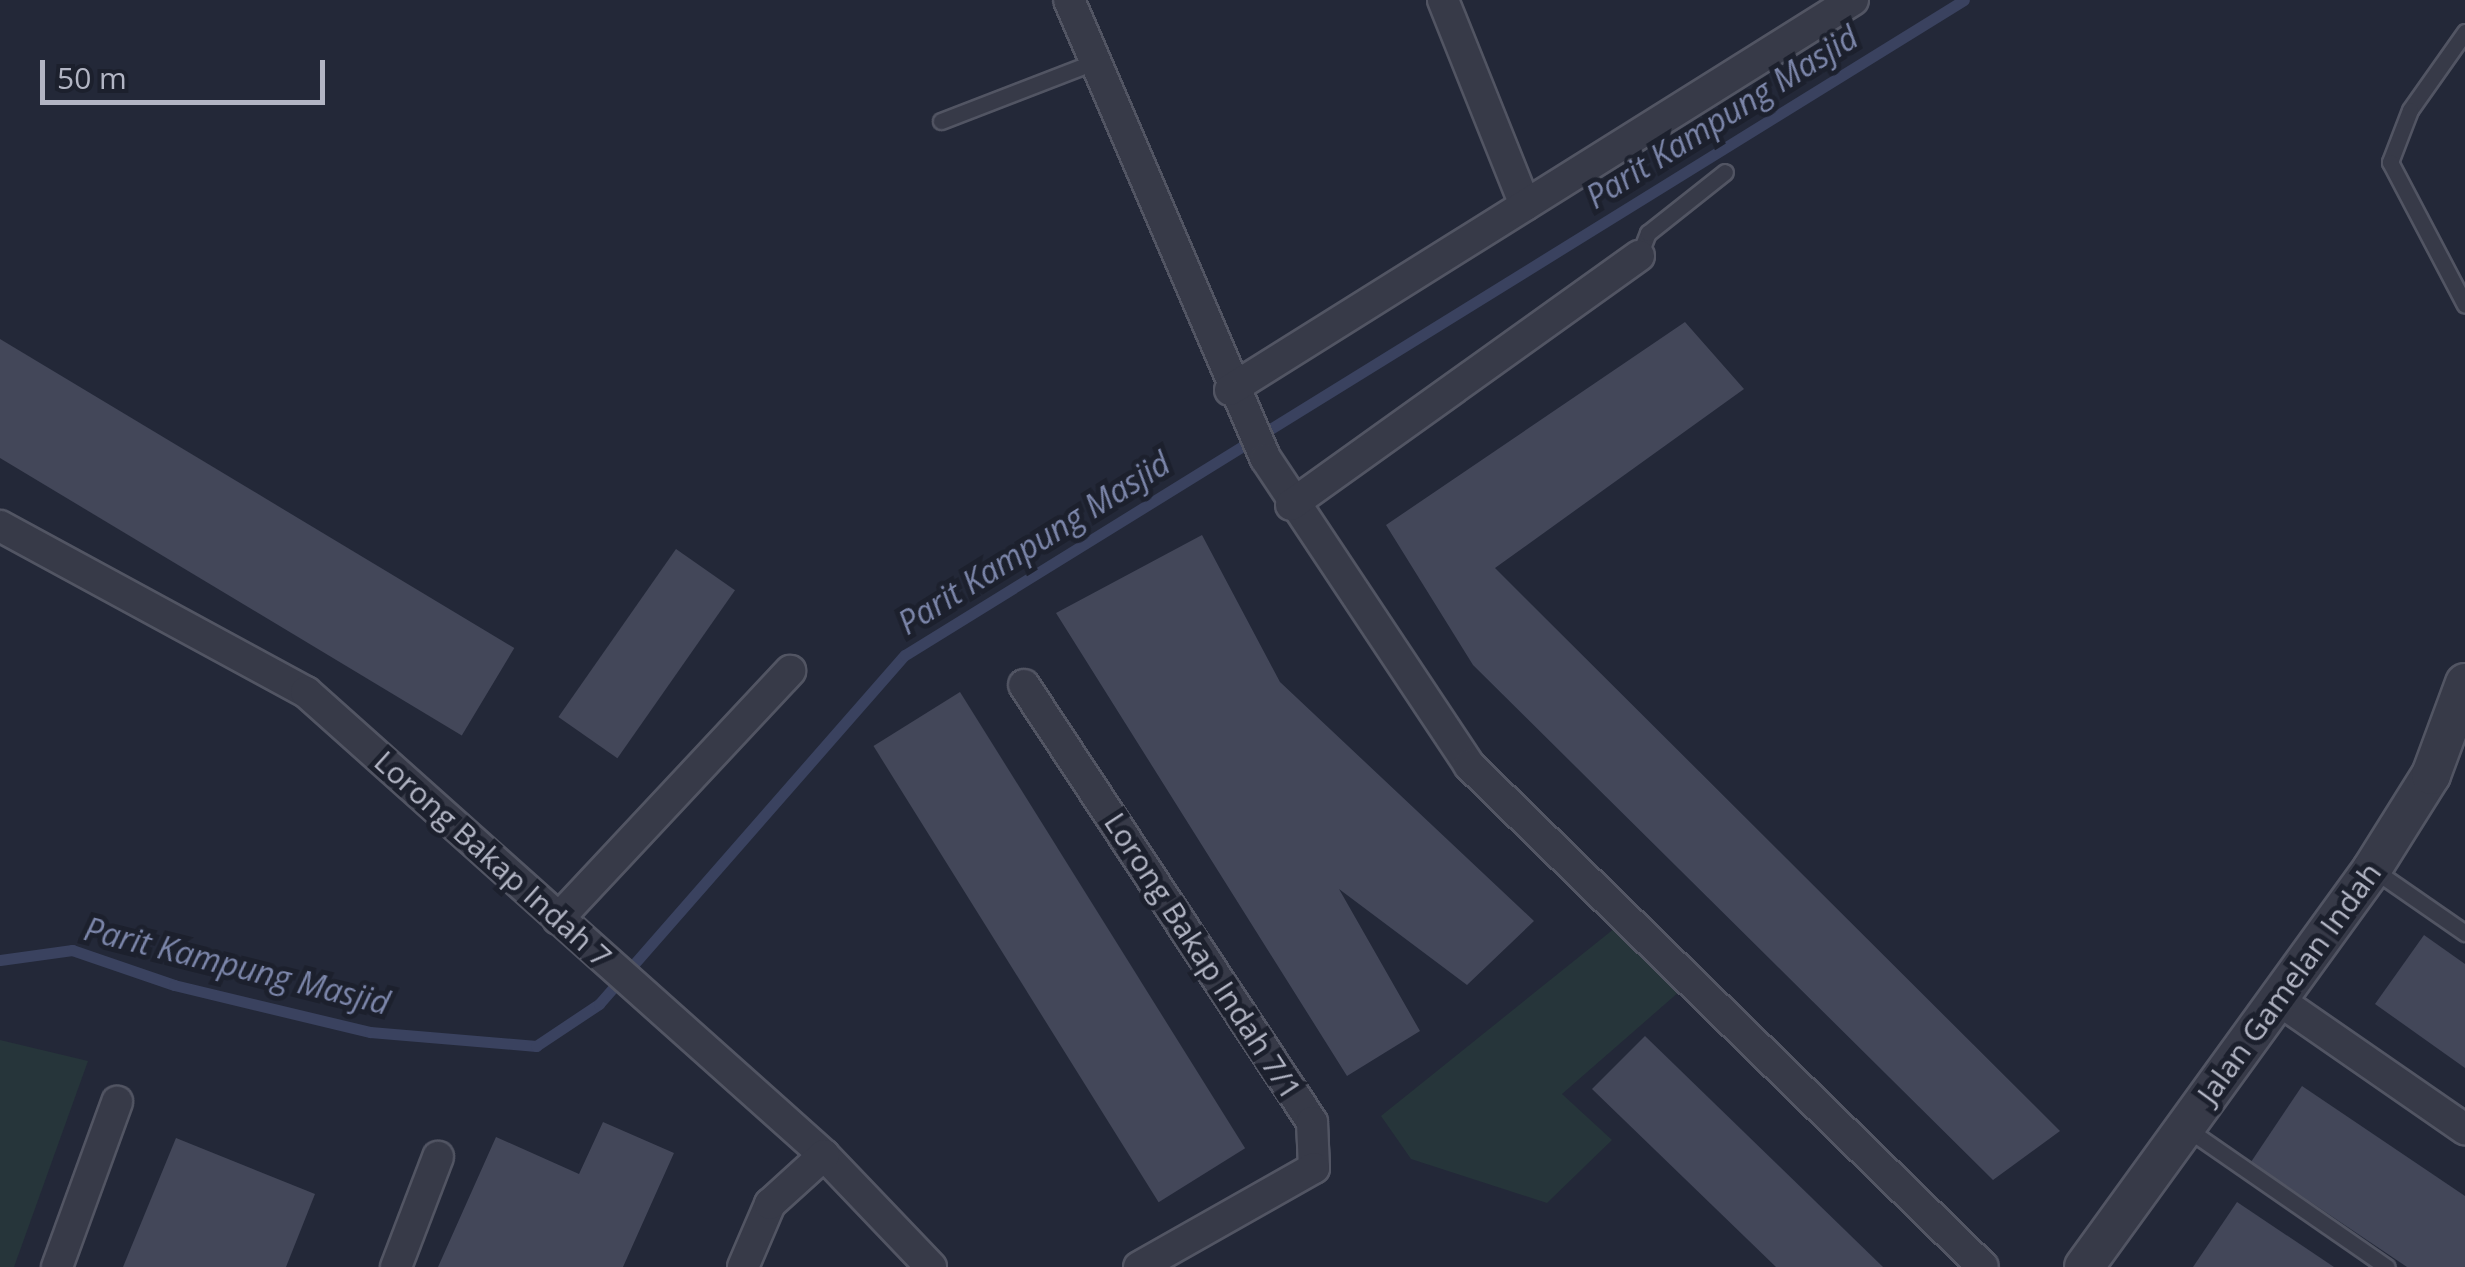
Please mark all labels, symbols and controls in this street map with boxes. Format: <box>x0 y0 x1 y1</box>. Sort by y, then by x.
water label: Parit Kampung Masjid <box>1579 18 1865 216</box>
scale bar <box>45 40 330 102</box>
text: 50 m <box>57 57 127 98</box>
water label: Parit Kampung Masjid <box>891 444 1177 642</box>
street label: Lorong Bakap Indah 7 <box>367 743 619 975</box>
street label: Lorong Bakap Indah 7/1 <box>1097 806 1309 1106</box>
street label: Jalan Gamelan Indah <box>2190 856 2388 1110</box>
water label: Parit Kampung Masjid <box>80 909 394 1023</box>

